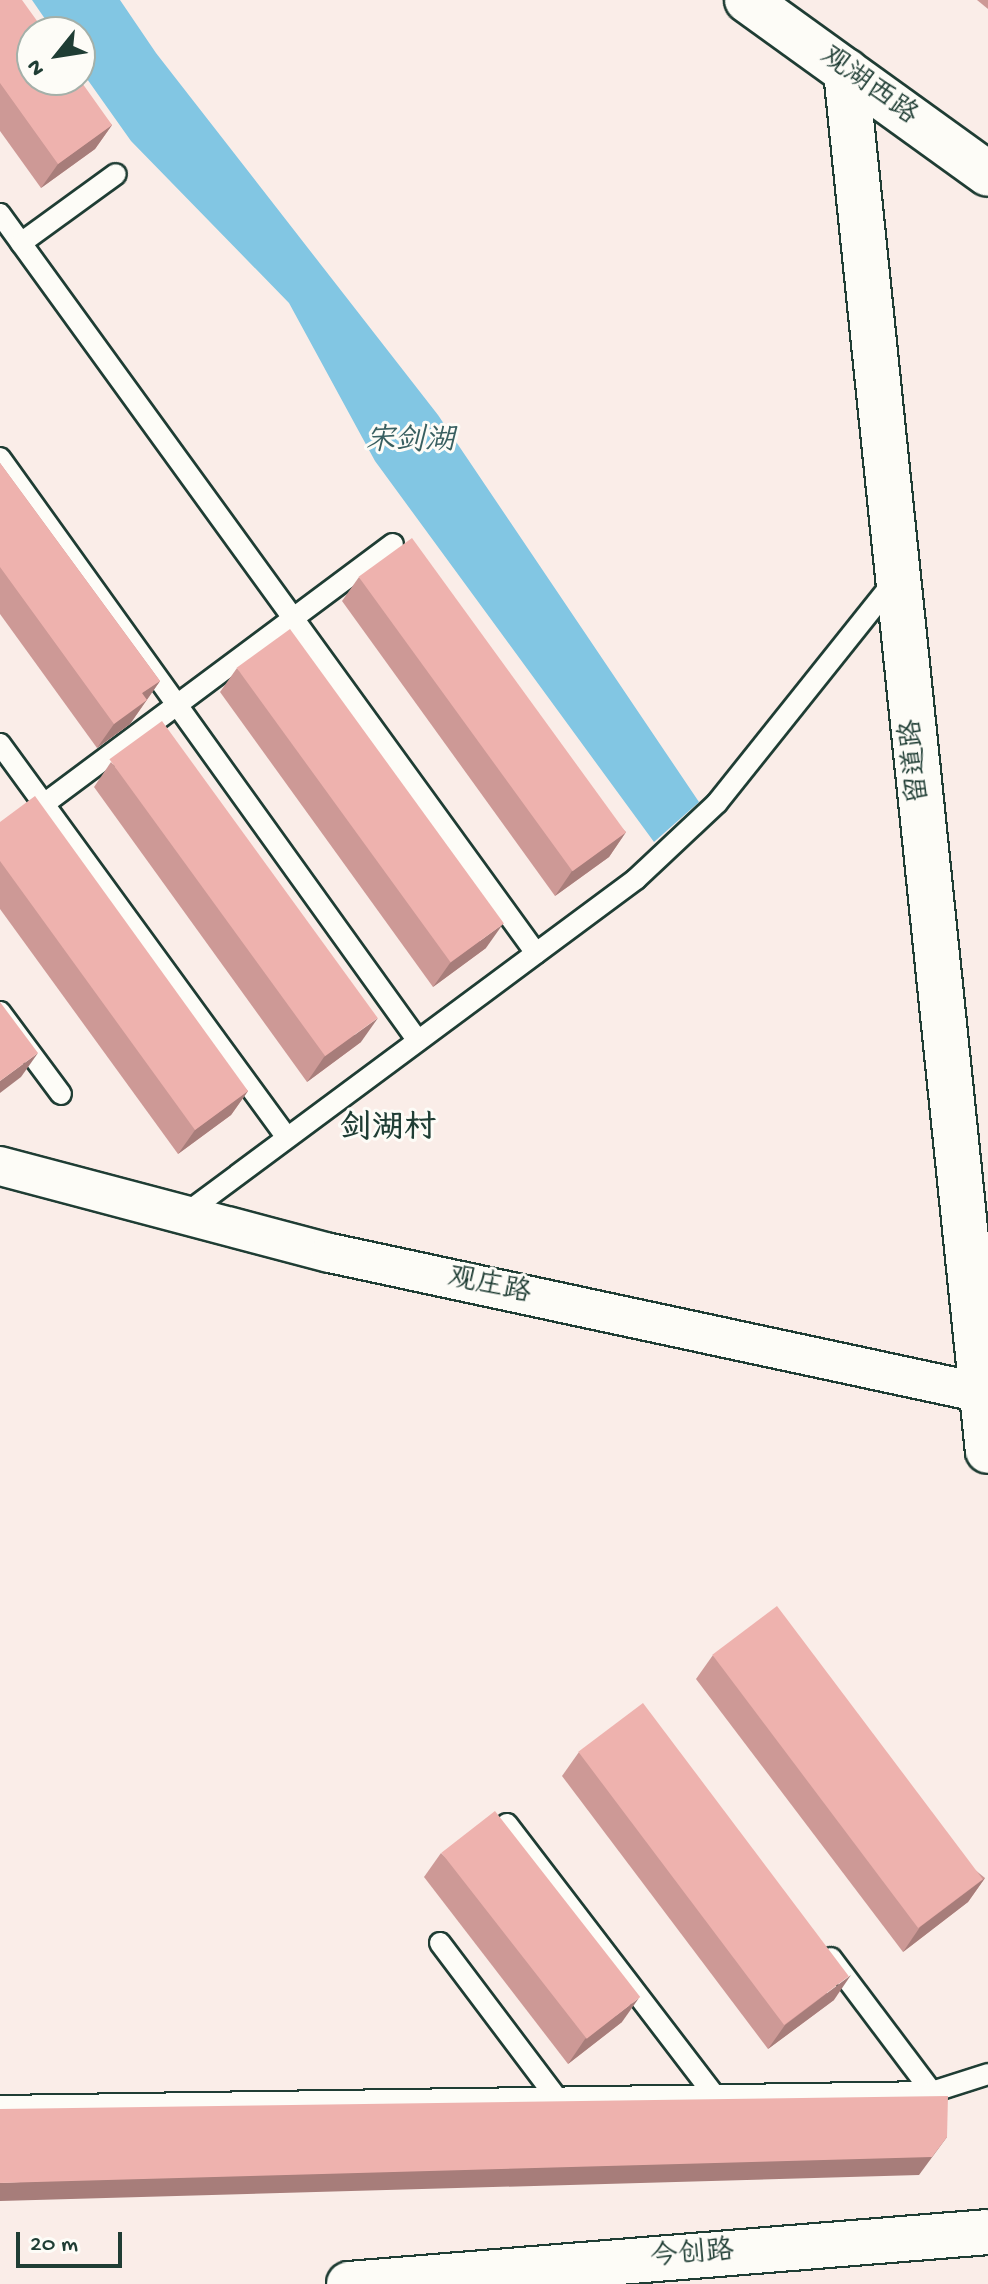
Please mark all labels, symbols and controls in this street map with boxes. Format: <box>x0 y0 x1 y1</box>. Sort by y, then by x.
north arrow <box>16 16 96 96</box>
street label: 观湖西路 <box>813 40 923 134</box>
text: N <box>22 54 52 80</box>
water label: 宋剑湖 <box>365 425 455 461</box>
street label: 留道路 <box>896 717 938 805</box>
district label: 剑湖村 <box>340 1111 436 1149</box>
street label: 观庄路 <box>444 1262 534 1312</box>
scale bar <box>20 2216 126 2266</box>
text: 20 m <box>30 2231 78 2260</box>
street label: 今创路 <box>649 2236 735 2276</box>

